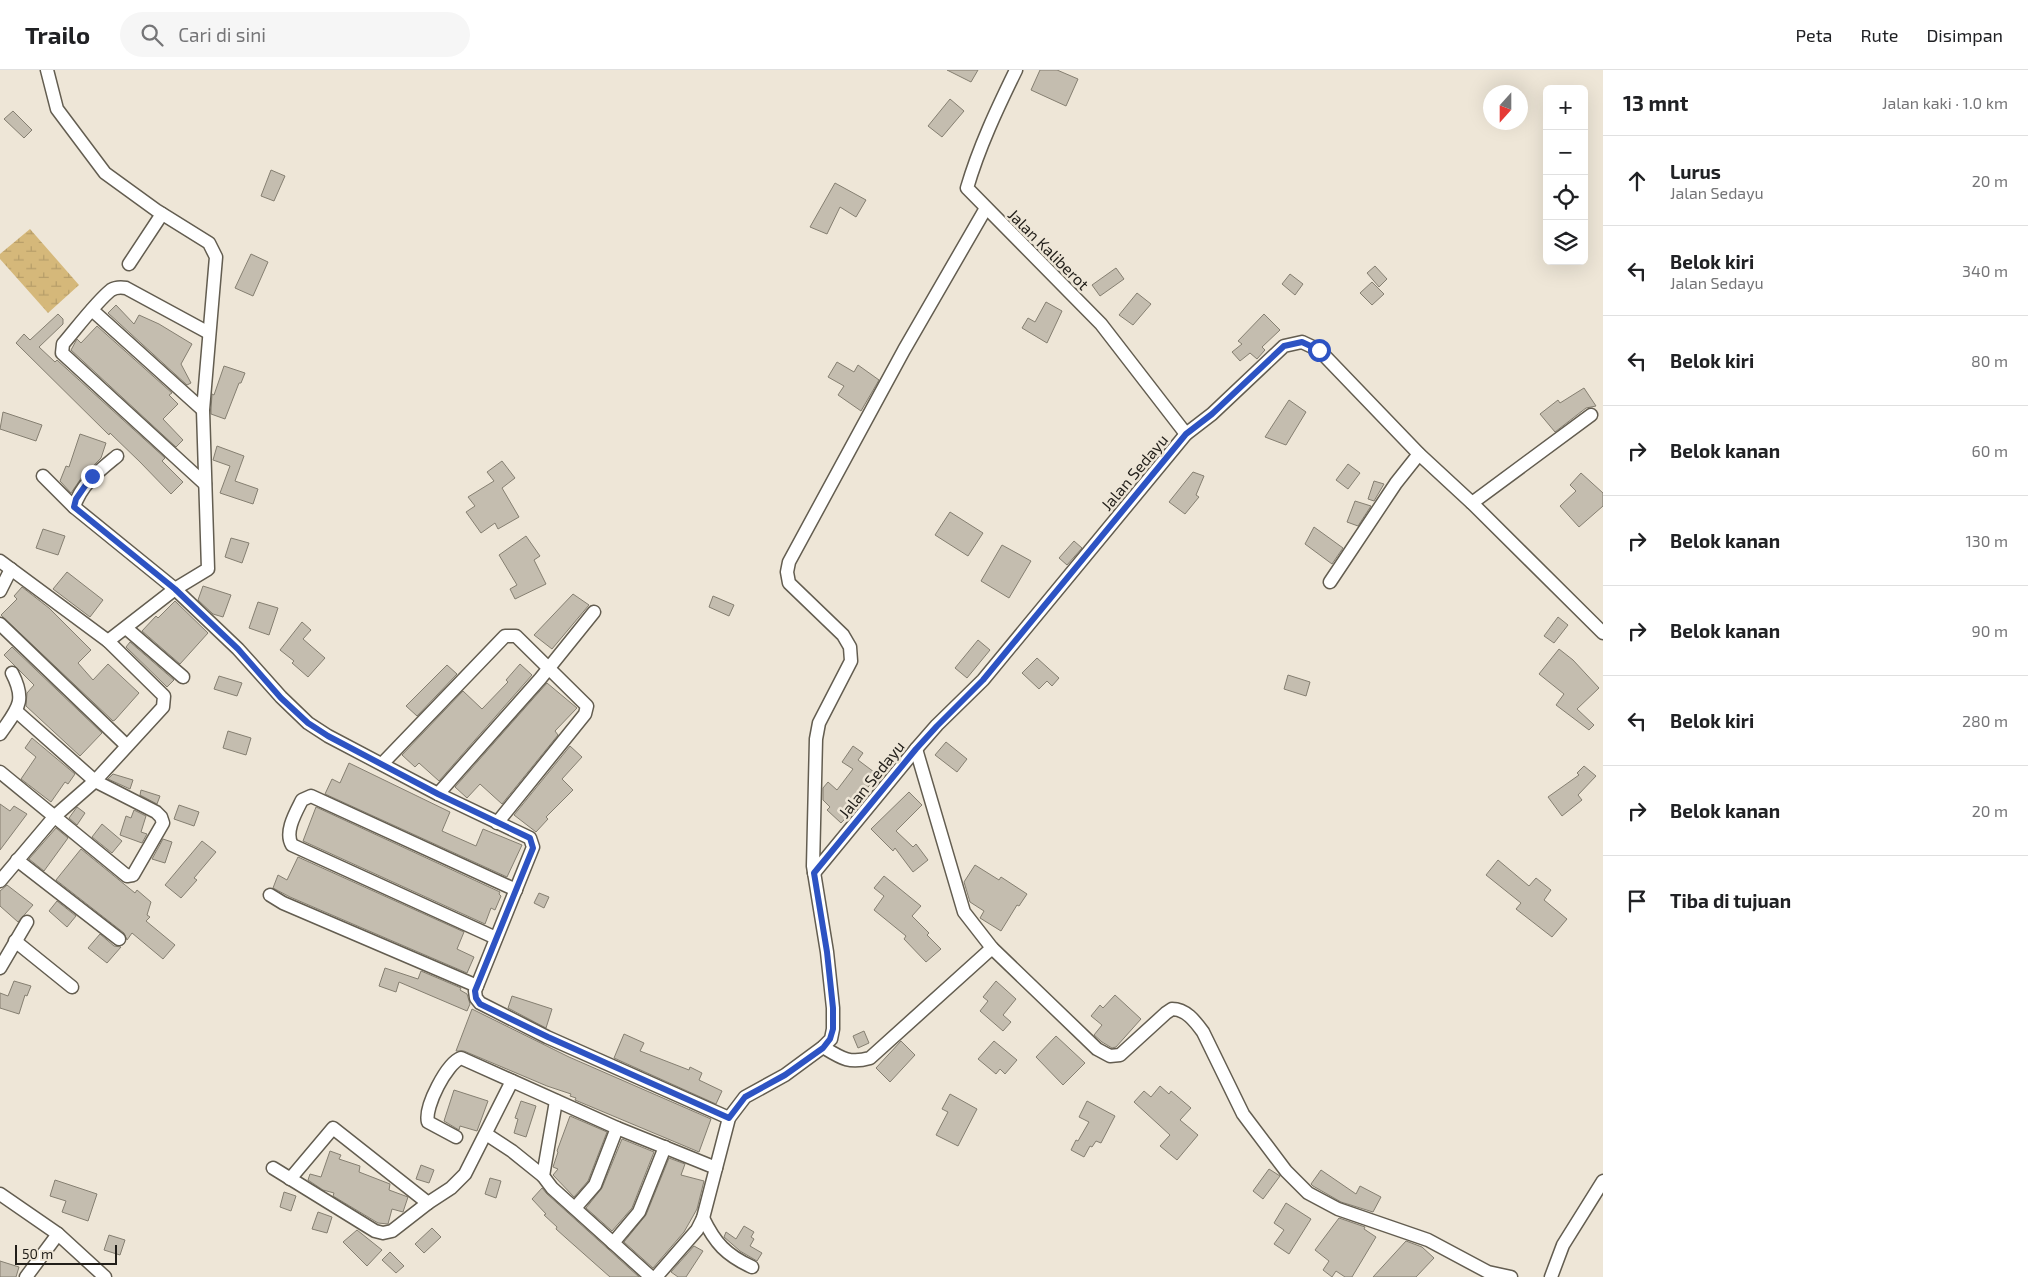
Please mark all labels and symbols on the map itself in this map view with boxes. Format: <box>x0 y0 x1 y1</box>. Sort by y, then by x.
north arrow <box>1483 85 1528 130</box>
street label: Jalan Kaliberot <box>1005 205 1093 293</box>
route start <box>1308 339 1331 362</box>
street label: Jalan Sedayu <box>1097 430 1171 514</box>
route end <box>81 465 104 488</box>
street label: Jalan Sedayu <box>834 737 908 821</box>
scale bar <box>15 1242 118 1265</box>

